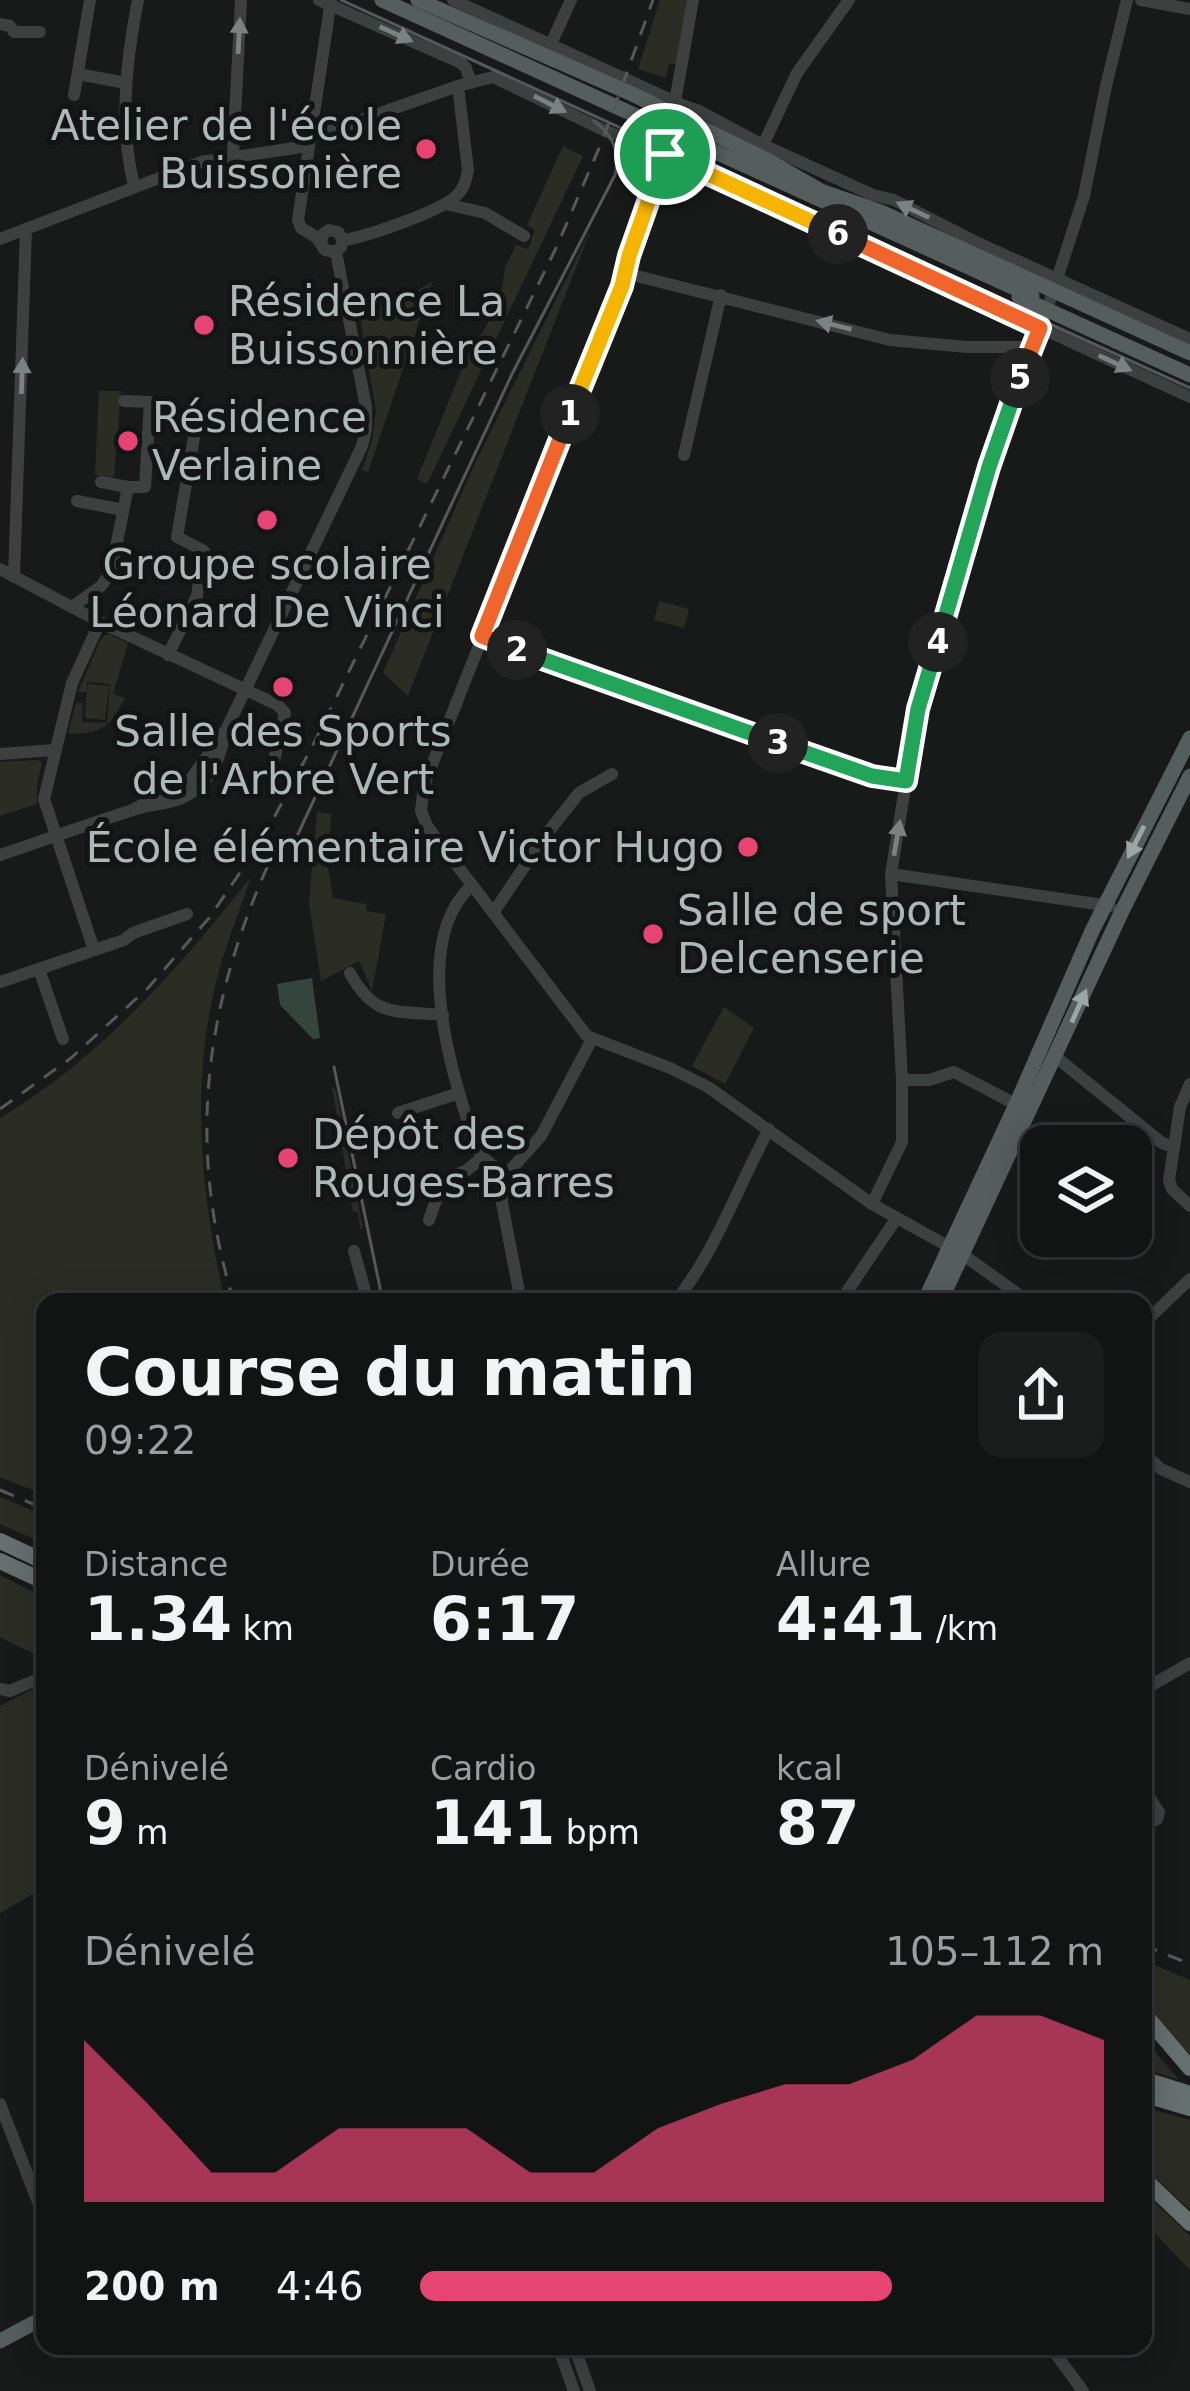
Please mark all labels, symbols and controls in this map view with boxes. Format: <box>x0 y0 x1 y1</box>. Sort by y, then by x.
one-way arrow <box>230 16 249 54</box>
one-way arrow <box>378 25 414 44</box>
one-way arrow <box>532 93 567 113</box>
place label: Atelier de l'école Buissonière <box>51 101 402 198</box>
pin <box>614 103 716 205</box>
icon: arrive <box>632 121 698 187</box>
marker: Atelier de l'école Buissonière <box>413 136 439 162</box>
one-way arrow <box>895 199 930 219</box>
pin: 6 <box>808 204 868 264</box>
text: 6 <box>827 214 849 253</box>
place label: Résidence La Buissonnière <box>228 277 505 374</box>
marker: Résidence La Buissonnière <box>191 312 217 338</box>
one-way arrow <box>816 315 853 334</box>
pin: 5 <box>990 348 1050 408</box>
one-way arrow <box>1098 353 1133 373</box>
one-way arrow <box>13 356 32 394</box>
text: 5 <box>1009 358 1031 397</box>
pin: 1 <box>540 384 600 444</box>
place label: Résidence Verlaine <box>152 393 367 490</box>
text: 1 <box>559 394 581 433</box>
marker: Résidence Verlaine <box>115 428 141 454</box>
marker: Groupe scolaire Léonard De Vinci <box>254 507 280 533</box>
place label: Groupe scolaire Léonard De Vinci <box>89 540 445 637</box>
pin: 4 <box>908 612 968 672</box>
pin: 2 <box>487 620 547 680</box>
text: 4 <box>927 622 949 661</box>
text: 2 <box>506 630 528 669</box>
marker: Salle des Sports de l'Arbre Vert <box>270 674 296 700</box>
place label: Salle des Sports de l'Arbre Vert <box>114 707 452 804</box>
pin: 3 <box>748 713 808 773</box>
text: 3 <box>767 723 789 762</box>
one-way arrow <box>888 818 907 856</box>
place label: École élémentaire Victor Hugo <box>86 822 724 872</box>
one-way arrow <box>1127 825 1147 860</box>
marker: École élémentaire Victor Hugo <box>735 834 761 860</box>
place label: Salle de sport Delcenserie <box>677 886 966 983</box>
marker: Salle de sport Delcenserie <box>640 921 666 947</box>
one-way arrow <box>1069 988 1089 1023</box>
place label: Dépôt des Rouges-Barres <box>312 1110 615 1207</box>
map controls <box>1020 1125 1152 1257</box>
button: layers <box>1020 1125 1152 1257</box>
marker: Dépôt des Rouges-Barres <box>275 1145 301 1171</box>
button: share <box>978 1332 1104 1458</box>
text: Course du matin <box>84 1334 696 1411</box>
text: 09:22 <box>84 1418 196 1463</box>
text: Distance <box>84 1545 228 1584</box>
text: Durée <box>430 1545 530 1584</box>
text: Allure <box>776 1545 871 1584</box>
text: 1.34 <box>84 1584 232 1654</box>
text: 6:17 <box>430 1584 579 1654</box>
text: 4:41 <box>776 1584 925 1654</box>
text: km <box>232 1609 294 1648</box>
text: /km <box>925 1609 998 1648</box>
text: Dénivelé <box>84 1749 229 1788</box>
text: Cardio <box>430 1749 537 1788</box>
text: kcal <box>776 1749 843 1788</box>
text: 9 <box>84 1788 126 1858</box>
text: 141 <box>430 1788 555 1858</box>
text: 87 <box>776 1788 860 1858</box>
text: m <box>126 1813 168 1852</box>
text: bpm <box>555 1813 640 1852</box>
text: Dénivelé <box>84 1929 255 1974</box>
text: 105–112 m <box>885 1929 1104 1974</box>
text: 200 m <box>84 2264 220 2309</box>
text: 4:46 <box>276 2264 364 2309</box>

